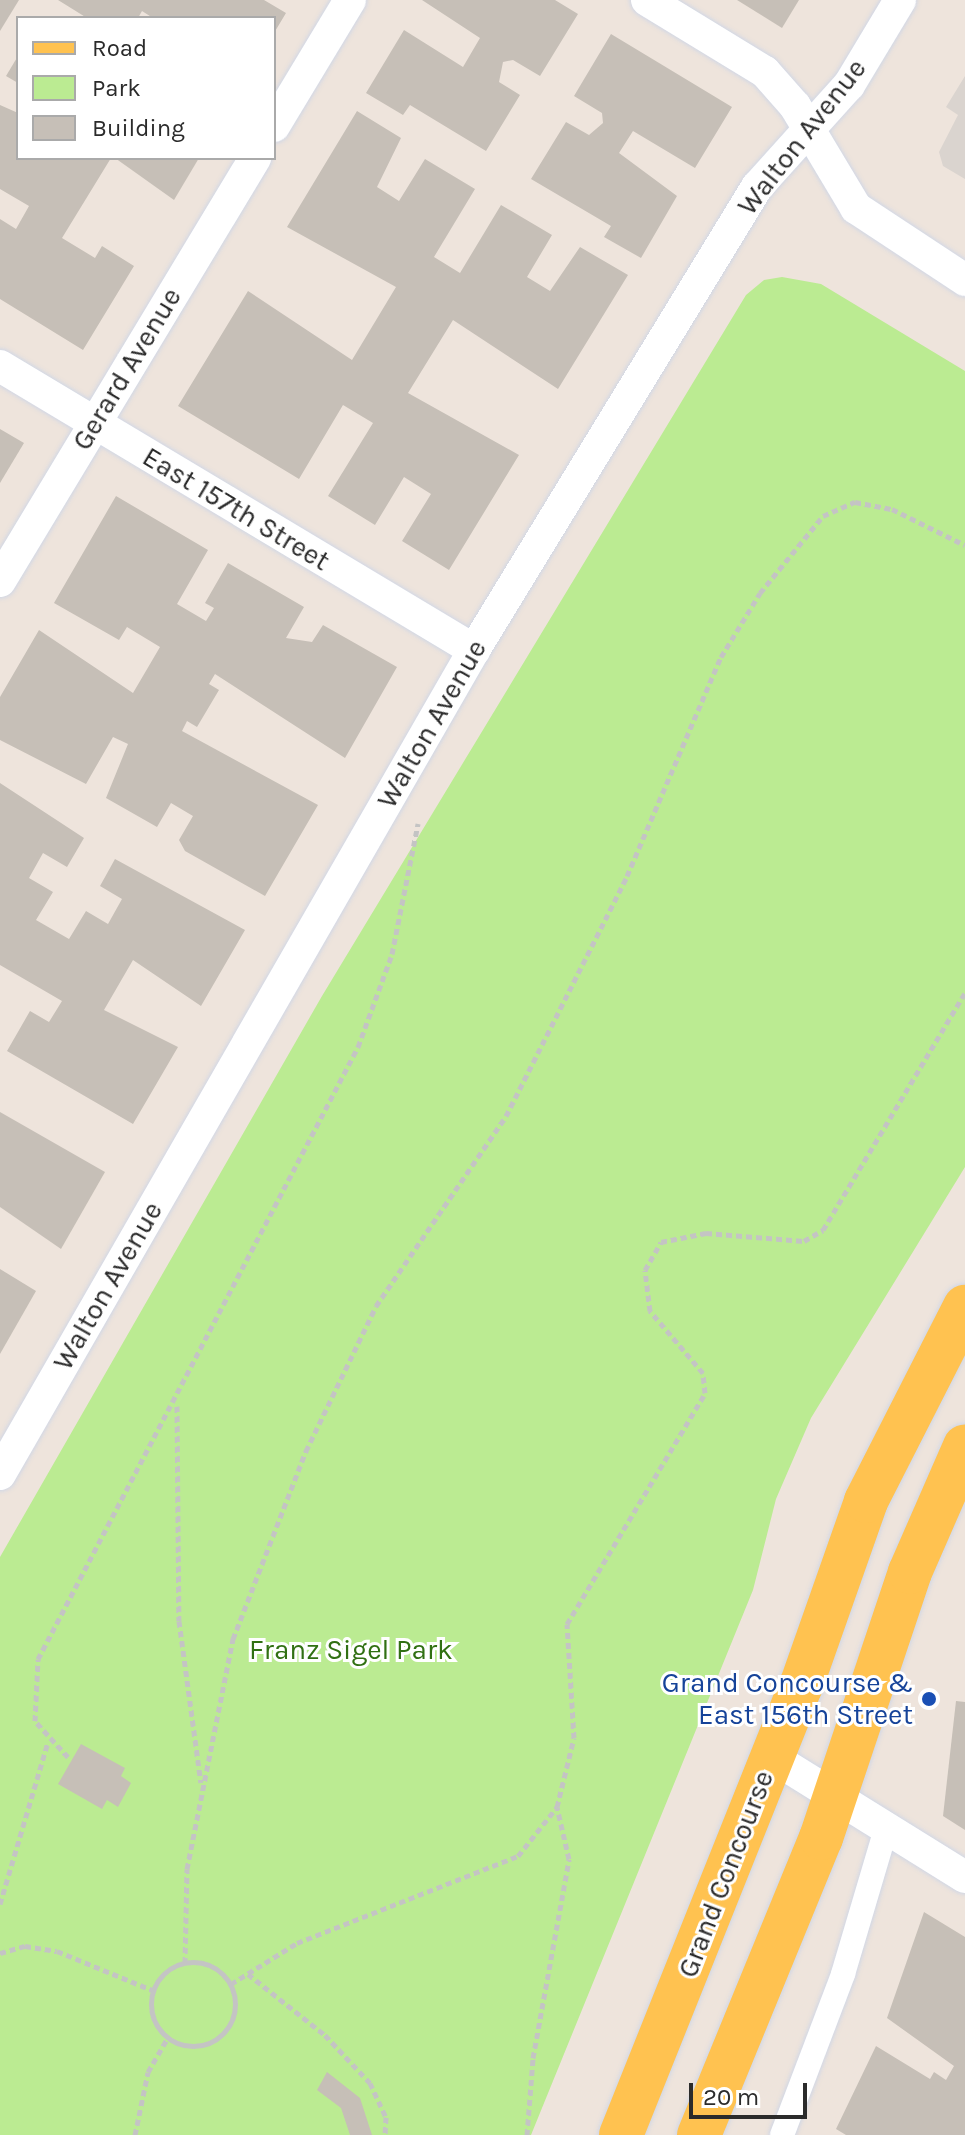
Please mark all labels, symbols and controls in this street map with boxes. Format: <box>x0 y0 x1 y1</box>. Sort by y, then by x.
legend <box>16 16 276 160</box>
text: Road <box>92 34 147 62</box>
street label: Walton Avenue <box>731 52 873 222</box>
text: Park <box>92 74 141 102</box>
text: Building <box>92 114 185 142</box>
street label: Gerard Avenue <box>65 282 189 456</box>
street label: East 157th Street <box>136 440 336 578</box>
street label: Walton Avenue <box>370 634 494 814</box>
street label: Walton Avenue <box>46 1196 170 1376</box>
park label: Franz Sigel Park <box>249 1633 453 1667</box>
place label: Grand Concourse & East 156th Street <box>662 1666 913 1732</box>
marker: Grand Concourse & East 156th Street <box>920 1690 938 1708</box>
street label: Grand Concourse <box>671 1766 781 1982</box>
scale bar <box>693 2067 811 2117</box>
text: 20 m <box>703 2083 759 2111</box>

